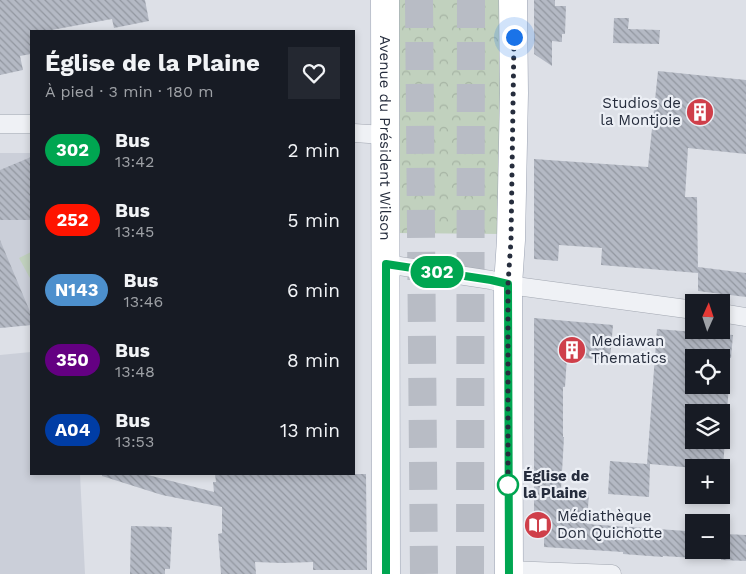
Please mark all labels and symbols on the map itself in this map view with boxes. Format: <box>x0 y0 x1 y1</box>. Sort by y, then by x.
your location <box>502 25 527 50</box>
street label: Avenue du Président Wilson <box>376 35 394 241</box>
place label: Studios de la Montjoie <box>600 94 681 129</box>
building icon: Studios de la Montjoie <box>685 97 715 127</box>
line badge: 302 <box>408 256 466 288</box>
north arrow <box>685 294 730 339</box>
place label: Mediawan Thematics <box>591 332 667 367</box>
building icon: Mediawan Thematics <box>557 335 587 365</box>
place label: Église de la Plaine <box>523 467 589 502</box>
marker: Église de la Plaine <box>497 474 519 496</box>
place label: Médiathèque Don Quichotte <box>557 507 663 542</box>
library icon: Médiathèque Don Quichotte <box>523 510 553 540</box>

